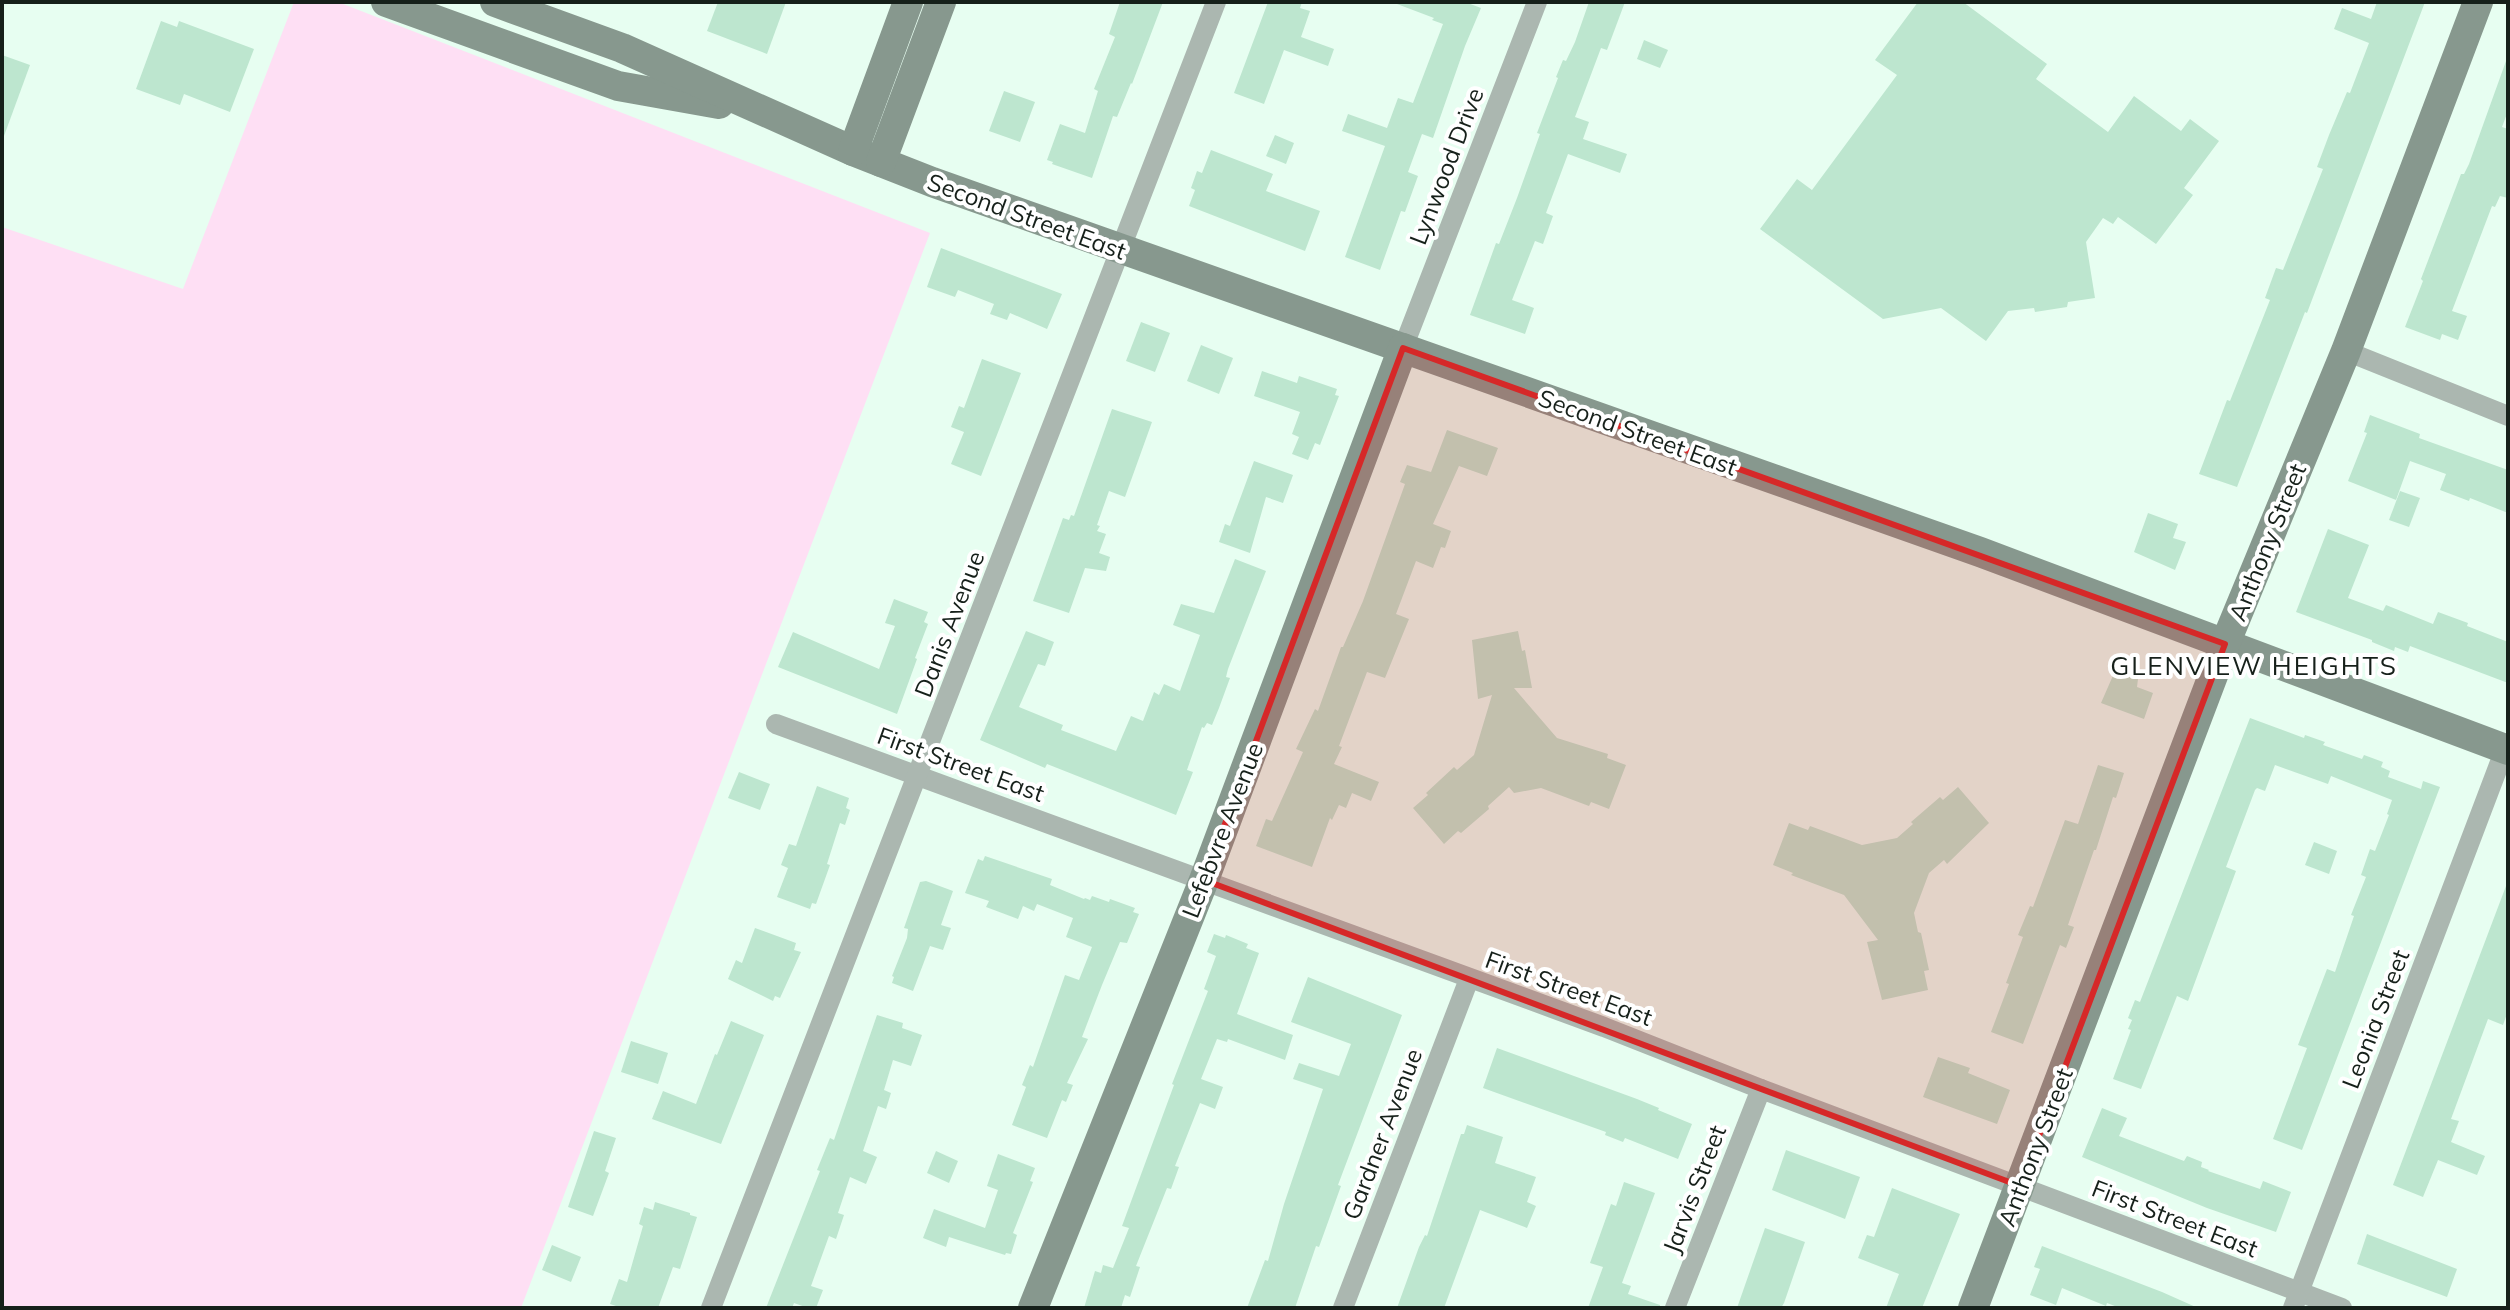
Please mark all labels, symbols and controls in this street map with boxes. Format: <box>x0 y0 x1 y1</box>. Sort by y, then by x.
street label: Lynwood Drive <box>1402 83 1490 249</box>
street label: Second Street East <box>924 166 1130 266</box>
street label: Second Street East <box>1535 382 1741 482</box>
street label: Anthony Street <box>2222 459 2312 625</box>
street label: Danis Avenue <box>907 547 991 701</box>
district label: GLENVIEW HEIGHTS <box>2110 649 2398 682</box>
street label: First Street East <box>873 720 1049 808</box>
street label: Lefebvre Avenue <box>1175 738 1269 922</box>
street label: First Street East <box>1481 944 1657 1032</box>
street label: Leonia Street <box>2335 945 2415 1093</box>
street label: Gardner Avenue <box>1336 1044 1428 1224</box>
street label: Anthony Street <box>1991 1064 2079 1230</box>
street label: Jarvis Street <box>1656 1121 1732 1257</box>
street label: First Street East <box>2088 1173 2262 1263</box>

